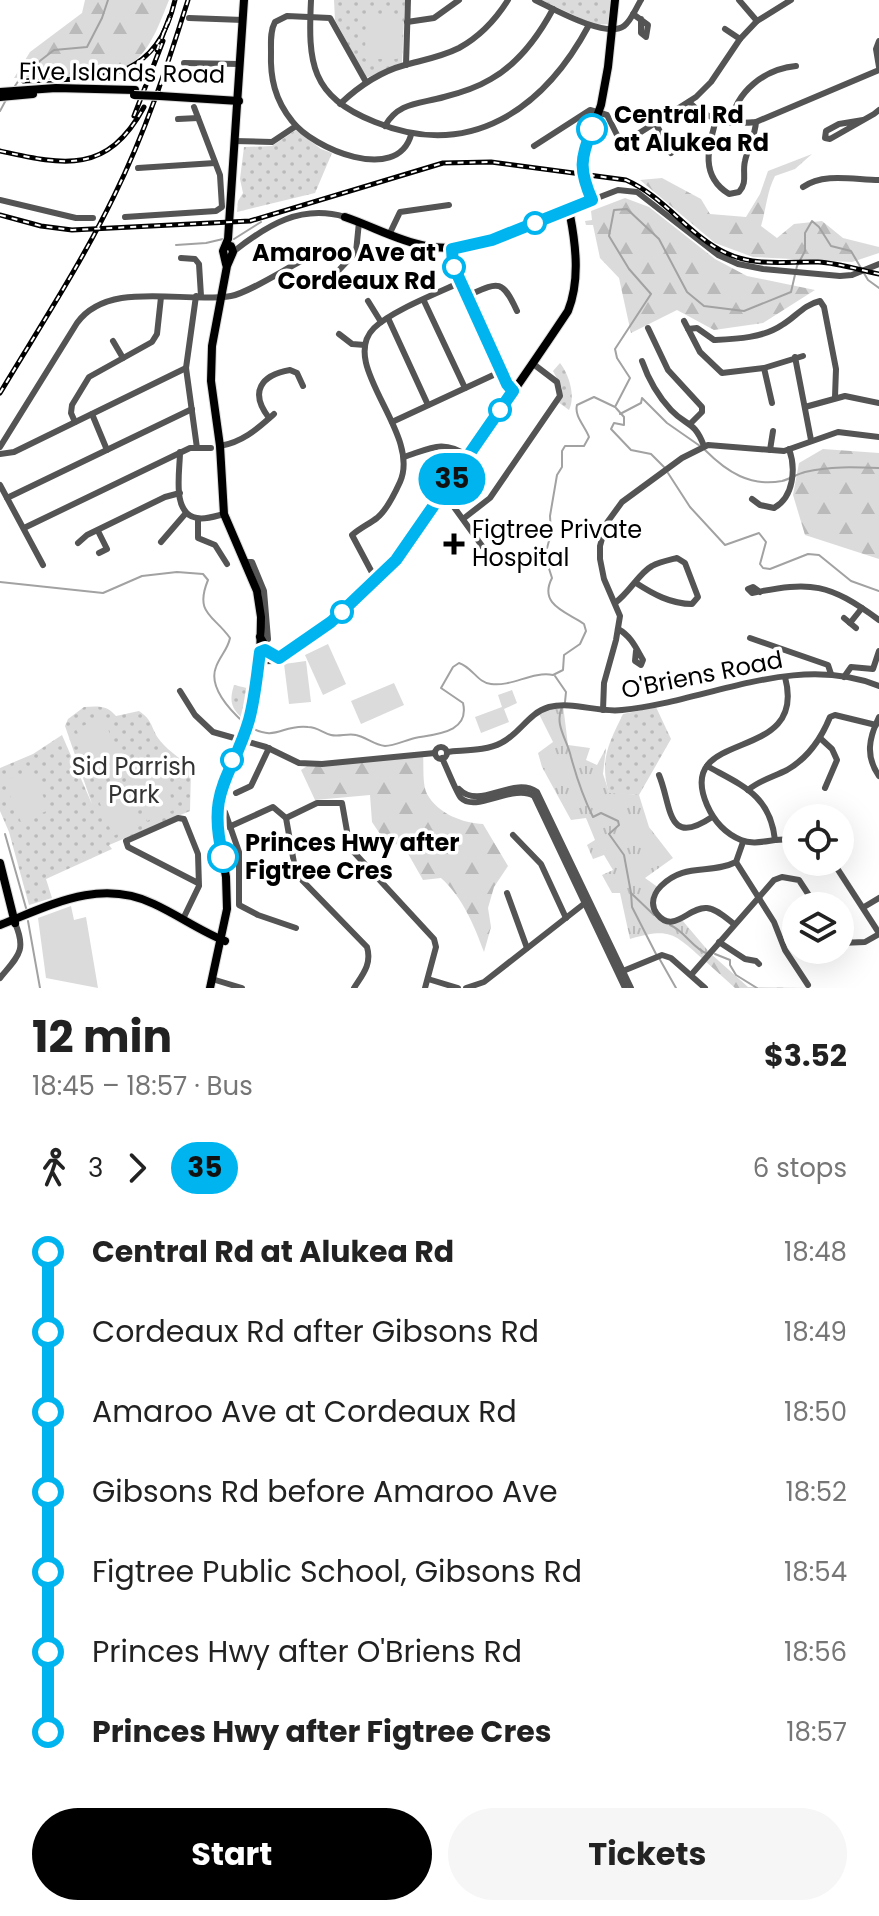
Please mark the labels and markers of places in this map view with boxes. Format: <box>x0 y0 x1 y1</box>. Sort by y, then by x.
place label: Central Rd at Alukea Rd <box>614 98 769 159</box>
marker: Central Rd at Alukea Rd <box>577 114 607 144</box>
unlabelled marker <box>524 212 546 234</box>
place label: Amaroo Ave at Cordeaux Rd <box>252 236 436 297</box>
marker: Amaroo Ave at Cordeaux Rd <box>443 256 465 278</box>
unlabelled marker <box>489 399 511 421</box>
place label: Figtree Private Hospital <box>472 513 642 574</box>
marker: Figtree Private Hospital <box>443 533 465 555</box>
unlabelled marker <box>331 601 353 623</box>
unlabelled marker <box>221 749 243 771</box>
place label: Princes Hwy after Figtree Cres <box>245 826 460 887</box>
marker: Princes Hwy after Figtree Cres <box>208 842 238 872</box>

